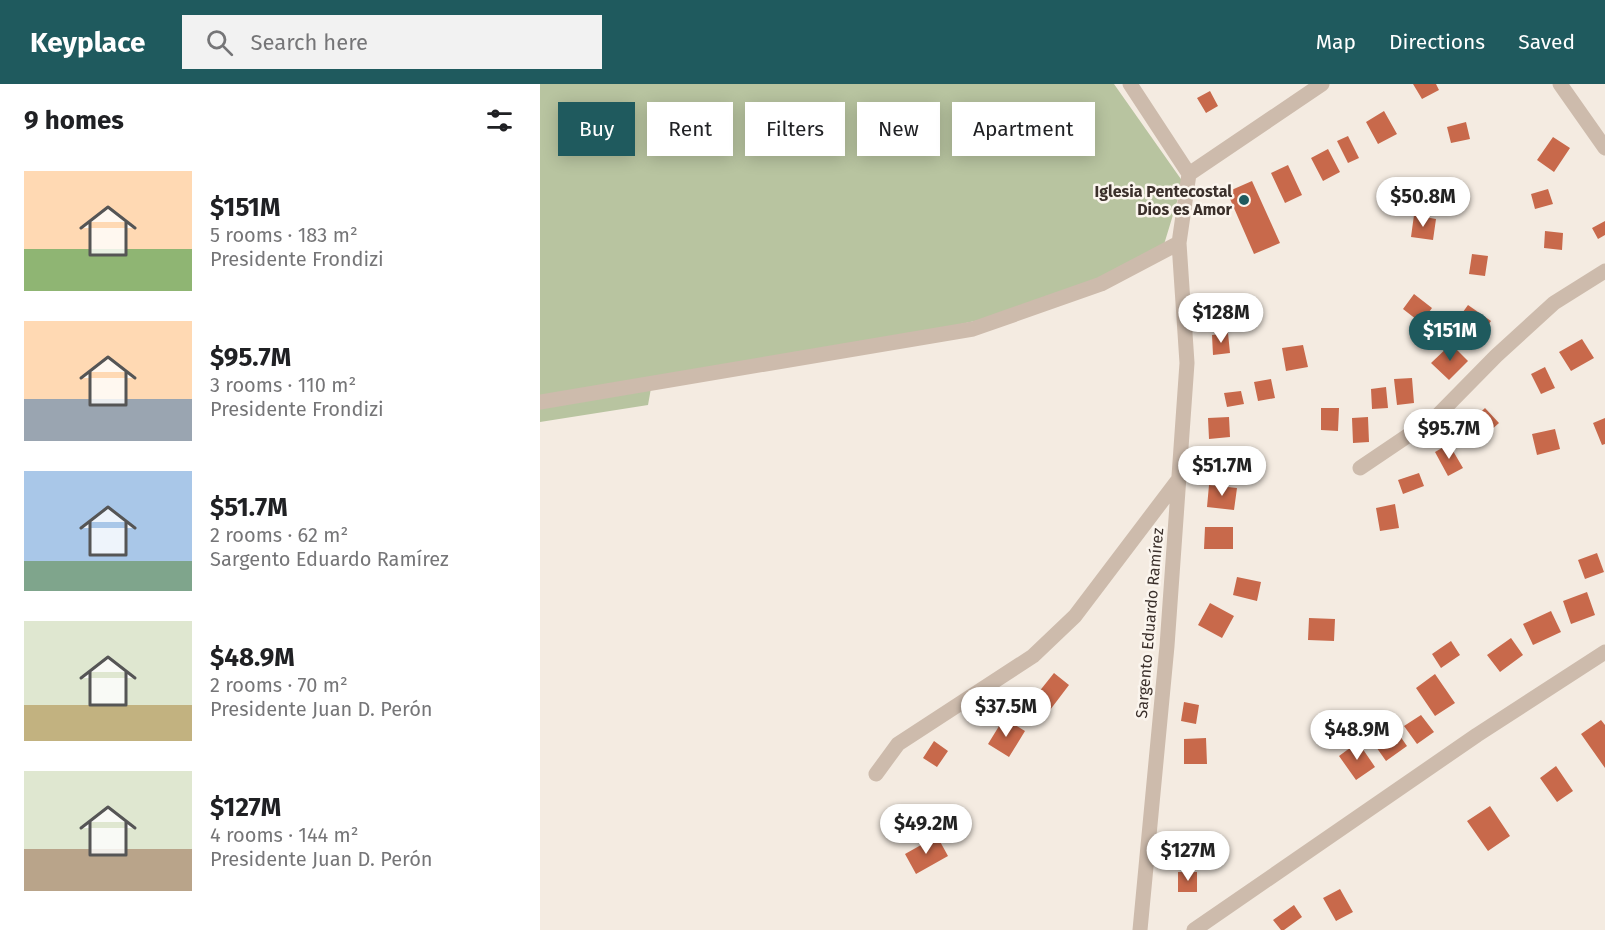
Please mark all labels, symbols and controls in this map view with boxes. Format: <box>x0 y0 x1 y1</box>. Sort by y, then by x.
search box <box>182 15 602 69</box>
text: Keyplace <box>30 26 146 59</box>
icon: search <box>203 26 236 59</box>
text: Search here <box>251 29 368 56</box>
text: Map <box>1316 29 1356 55</box>
text: Directions <box>1389 29 1485 55</box>
text: Saved <box>1518 29 1575 55</box>
chip: Buy <box>558 102 635 156</box>
chip: Rent <box>647 102 733 156</box>
chip: Filters <box>745 102 845 156</box>
chip: New <box>857 102 940 156</box>
chip: Apartment <box>952 102 1095 156</box>
icon: filters <box>483 104 516 137</box>
text: 9 homes <box>24 105 124 136</box>
pin: $50.8M <box>1374 177 1472 228</box>
place label: Iglesia Pentecostal Dios es Amor <box>1095 182 1233 219</box>
text: $50.8M <box>1390 184 1456 208</box>
text: $151M <box>210 192 280 223</box>
marker: Iglesia Pentecostal Dios es Amor <box>1237 193 1251 207</box>
icon: home <box>72 195 144 267</box>
text: 5 rooms · 183 m² <box>210 223 358 247</box>
text: Presidente Frondizi <box>210 247 384 271</box>
pin: $128M <box>1179 293 1263 344</box>
text: $128M <box>1192 300 1250 324</box>
pin: $151M <box>1408 311 1492 362</box>
text: $151M <box>1423 318 1477 342</box>
text: $95.7M <box>210 342 291 373</box>
icon: home <box>72 345 144 417</box>
text: 3 rooms · 110 m² <box>210 373 356 397</box>
text: Presidente Frondizi <box>210 397 384 421</box>
pin: $95.7M <box>1400 409 1498 460</box>
text: $95.7M <box>1418 416 1480 440</box>
pin: $51.7M <box>1173 446 1271 497</box>
text: $51.7M <box>1192 453 1252 477</box>
text: $51.7M <box>210 492 288 523</box>
icon: home <box>72 495 144 567</box>
text: 2 rooms · 62 m² <box>210 523 348 547</box>
street label: Sargento Eduardo Ramírez <box>1132 527 1167 719</box>
text: Sargento Eduardo Ramírez <box>210 547 449 571</box>
text: $48.9M <box>210 642 295 673</box>
icon: home <box>72 645 144 717</box>
text: 2 rooms · 70 m² <box>210 673 348 697</box>
pin: $37.5M <box>957 687 1055 738</box>
text: $37.5M <box>975 694 1037 718</box>
text: Presidente Juan D. Perón <box>210 697 433 721</box>
pin: $48.9M <box>1308 710 1406 761</box>
text: $48.9M <box>1324 717 1390 741</box>
text: $127M <box>210 792 281 823</box>
icon: home <box>72 795 144 867</box>
pin: $49.2M <box>877 804 975 855</box>
text: $49.2M <box>894 811 958 835</box>
text: 4 rooms · 144 m² <box>210 823 359 847</box>
pin: $127M <box>1146 831 1230 882</box>
text: $127M <box>1161 838 1215 862</box>
text: Presidente Juan D. Perón <box>210 847 433 871</box>

